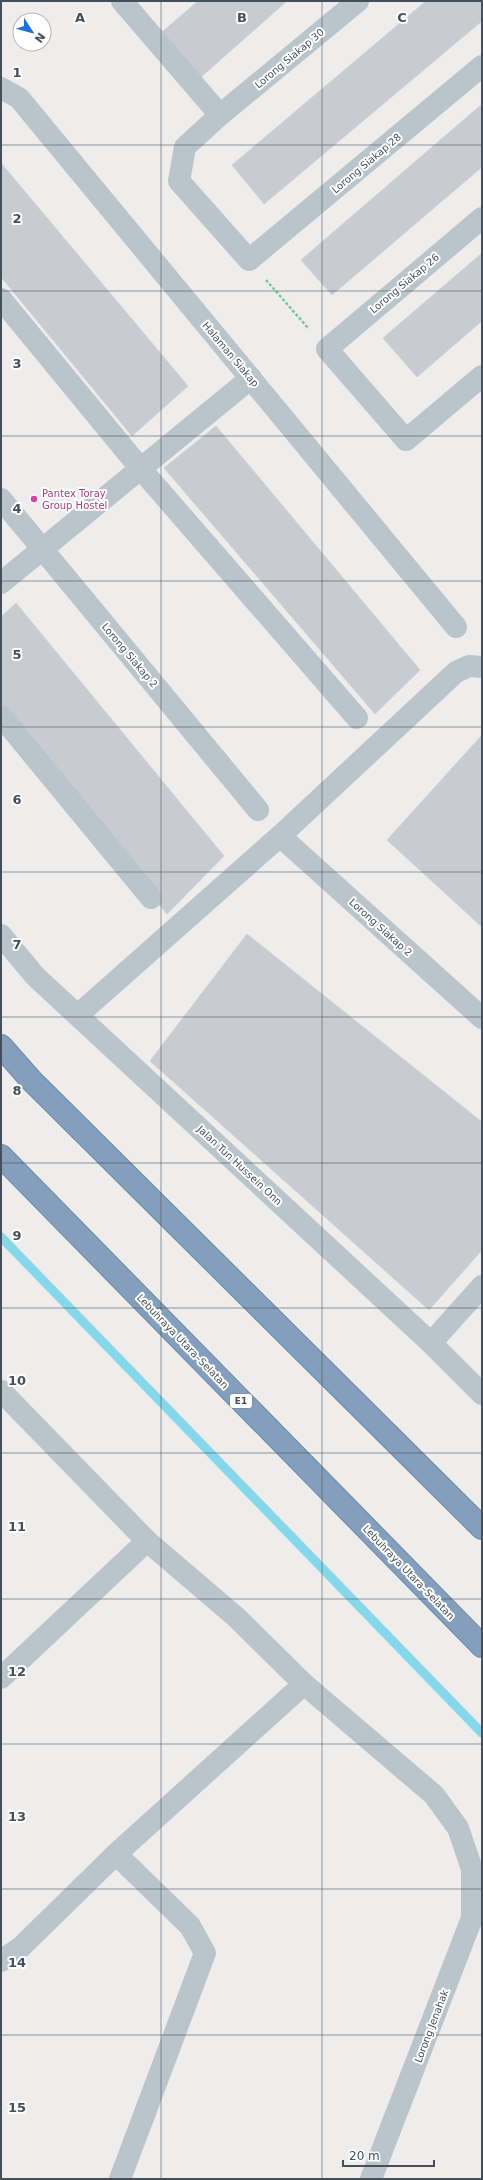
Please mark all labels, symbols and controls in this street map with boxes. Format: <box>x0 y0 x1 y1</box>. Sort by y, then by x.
text: A <box>75 10 85 25</box>
text: B <box>237 10 247 25</box>
text: C <box>397 10 407 25</box>
north arrow <box>12 12 52 52</box>
street label: Lorong Siakap 30 <box>253 26 326 90</box>
text: N <box>32 30 48 45</box>
text: 1 <box>12 65 22 80</box>
street label: Lorong Siakap 28 <box>330 131 403 195</box>
text: 2 <box>12 211 22 226</box>
street label: Lorong Siakap 26 <box>368 251 441 315</box>
street label: Halaman Siakap <box>200 320 261 389</box>
text: 3 <box>12 356 22 371</box>
place label: Pantex Toray Group Hostel <box>42 488 107 511</box>
marker: Pantex Toray Group Hostel <box>29 494 39 504</box>
text: 4 <box>12 501 22 516</box>
street label: Lorong Siakap 2 <box>100 621 160 690</box>
text: 5 <box>12 647 22 662</box>
text: 6 <box>12 792 22 807</box>
street label: Lorong Siakap 2 <box>347 896 414 958</box>
text: 7 <box>12 937 22 952</box>
text: 8 <box>12 1083 22 1098</box>
street label: Jalan Tun Hussein Onn <box>195 1123 284 1207</box>
text: 9 <box>12 1228 22 1243</box>
street label: Lebuhraya Utara–Selatan <box>135 1292 231 1391</box>
text: 10 <box>8 1373 26 1388</box>
road number: E1 <box>230 1394 252 1408</box>
text: 11 <box>8 1519 26 1534</box>
street label: Lebuhraya Utara–Selatan <box>361 1523 457 1622</box>
text: 12 <box>8 1664 26 1679</box>
text: 13 <box>8 1809 26 1824</box>
text: 14 <box>8 1955 26 1970</box>
street label: Lorong Jenahak <box>412 1988 451 2064</box>
text: 15 <box>8 2100 26 2115</box>
scale bar <box>343 2142 434 2168</box>
text: 20 m <box>349 2149 380 2163</box>

